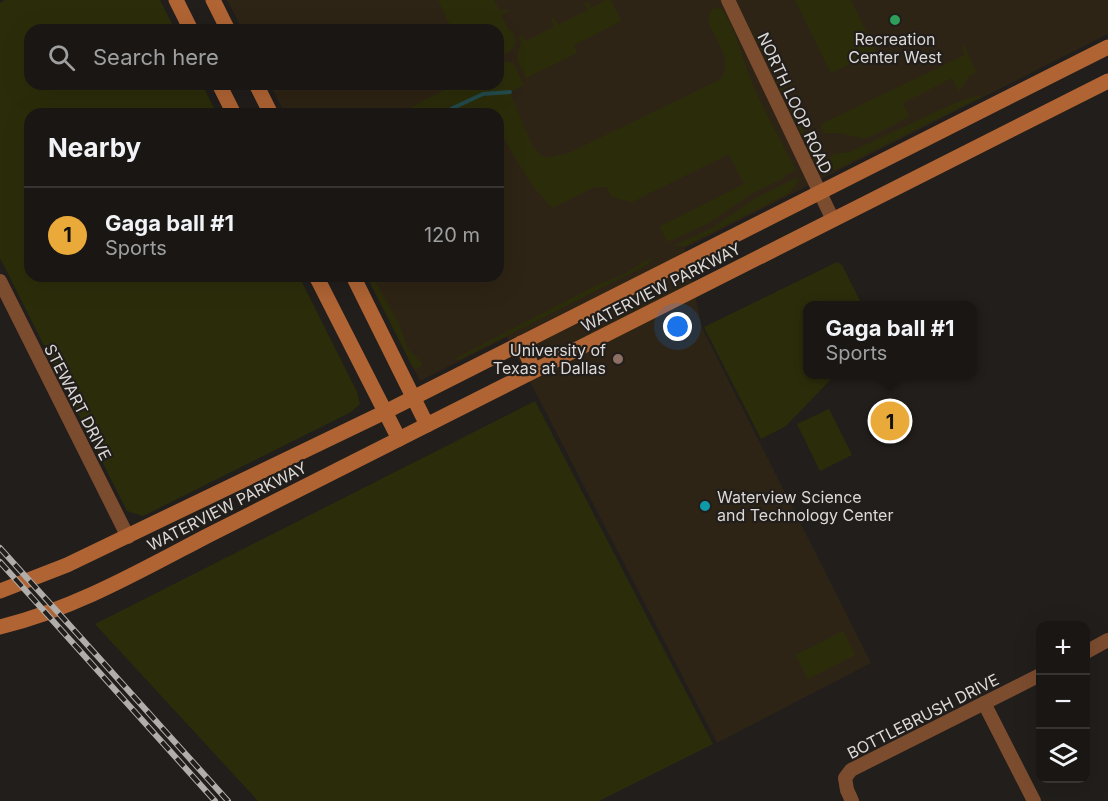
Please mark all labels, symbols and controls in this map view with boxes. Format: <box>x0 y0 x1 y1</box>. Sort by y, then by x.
marker: Recreation Center West <box>888 13 902 27</box>
search box <box>24 24 504 90</box>
street label: NORTH LOOP ROAD <box>753 29 837 177</box>
place label: Recreation Center West <box>848 29 942 67</box>
icon: search <box>45 41 78 74</box>
text: Search here <box>93 44 219 70</box>
text: Nearby <box>48 132 141 163</box>
text: Gaga ball #1 <box>105 210 234 236</box>
text: 1 <box>63 223 72 247</box>
text: 120 m <box>424 223 480 247</box>
text: Sports <box>105 236 167 260</box>
street label: WATERVIEW PARKWAY <box>578 238 744 336</box>
popup <box>803 301 977 379</box>
your location <box>663 312 692 341</box>
text: Gaga ball #1 <box>826 315 954 341</box>
street label: STEWART DRIVE <box>40 340 116 464</box>
place label: University of Texas at Dallas <box>493 340 606 378</box>
text: Sports <box>826 341 887 365</box>
marker: University of Texas at Dallas <box>611 352 625 366</box>
pin: 1 <box>870 398 910 444</box>
street label: WATERVIEW PARKWAY <box>144 457 310 555</box>
place label: Waterview Science and Technology Center <box>717 487 893 525</box>
marker: Waterview Science and Technology Center <box>698 499 712 513</box>
map controls <box>1036 621 1090 783</box>
button: + <box>1036 621 1090 675</box>
street label: BOTTLEBRUSH DRIVE <box>844 669 1002 763</box>
button: − <box>1036 675 1090 729</box>
button: layers <box>1036 729 1090 783</box>

